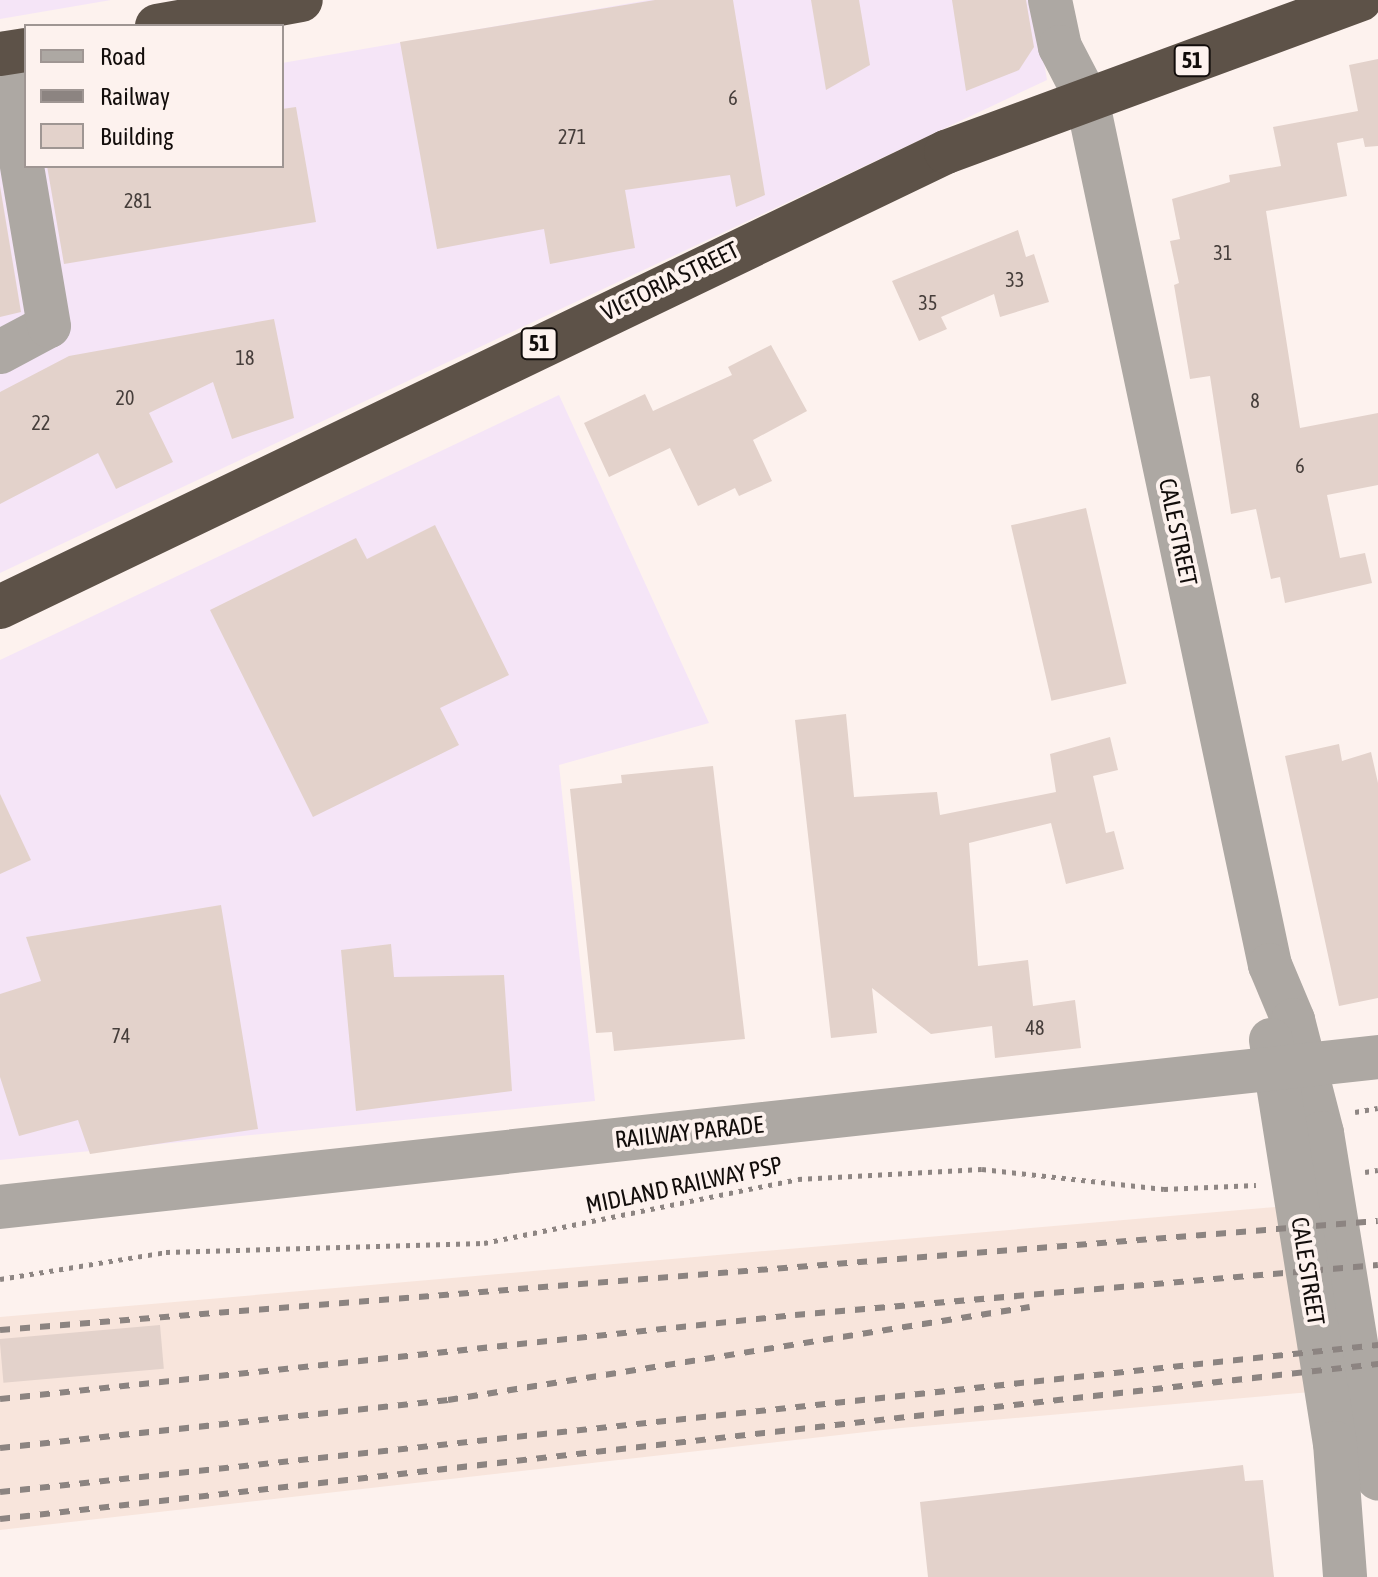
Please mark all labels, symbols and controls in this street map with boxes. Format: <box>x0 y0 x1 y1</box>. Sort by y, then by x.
legend <box>24 24 284 168</box>
text: Road <box>100 43 146 70</box>
road number: 51 <box>1172 43 1212 79</box>
text: Railway <box>100 83 170 110</box>
house number: 6 <box>728 85 738 109</box>
text: Building <box>100 123 173 150</box>
house number: 271 <box>558 124 586 148</box>
house number: 281 <box>124 188 152 212</box>
street label: VICTORIA STREET <box>596 235 744 327</box>
house number: 31 <box>1214 240 1232 264</box>
house number: 33 <box>1006 267 1024 291</box>
house number: 35 <box>919 290 937 314</box>
road number: 51 <box>519 326 559 362</box>
house number: 18 <box>236 345 254 369</box>
house number: 20 <box>116 385 134 409</box>
house number: 8 <box>1250 388 1260 412</box>
house number: 22 <box>32 410 50 434</box>
house number: 6 <box>1295 453 1305 477</box>
street label: CALE STREET <box>1153 476 1203 588</box>
house number: 48 <box>1026 1015 1044 1039</box>
house number: 74 <box>112 1023 130 1047</box>
street label: RAILWAY PARADE <box>613 1110 765 1154</box>
street label: MIDLAND RAILWAY PSP <box>583 1150 785 1220</box>
street label: CALE STREET <box>1285 1215 1331 1327</box>

